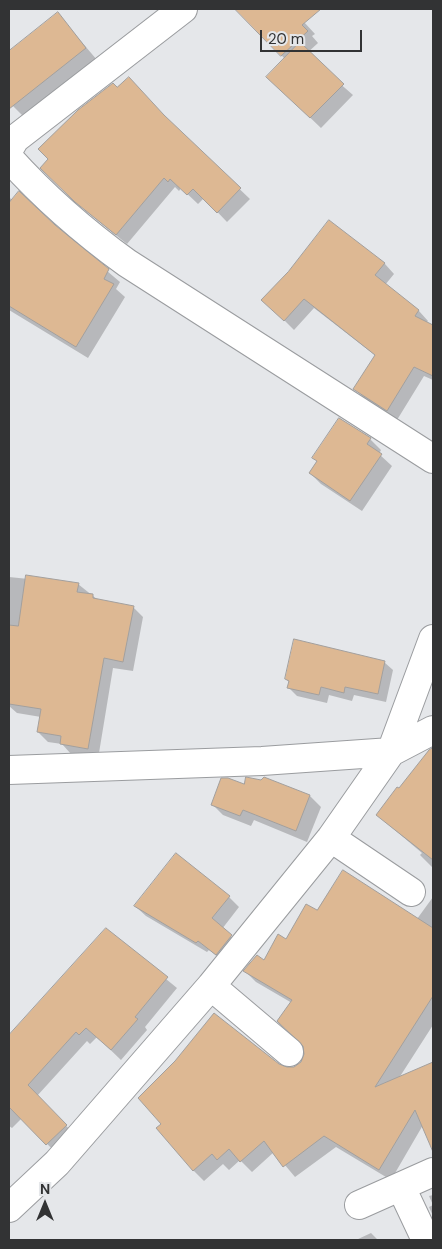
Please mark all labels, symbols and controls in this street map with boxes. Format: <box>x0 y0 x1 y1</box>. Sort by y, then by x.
scale bar <box>262 20 364 52</box>
text: 20 m <box>268 29 304 49</box>
north arrow <box>20 1179 70 1229</box>
text: N <box>40 1180 50 1198</box>

